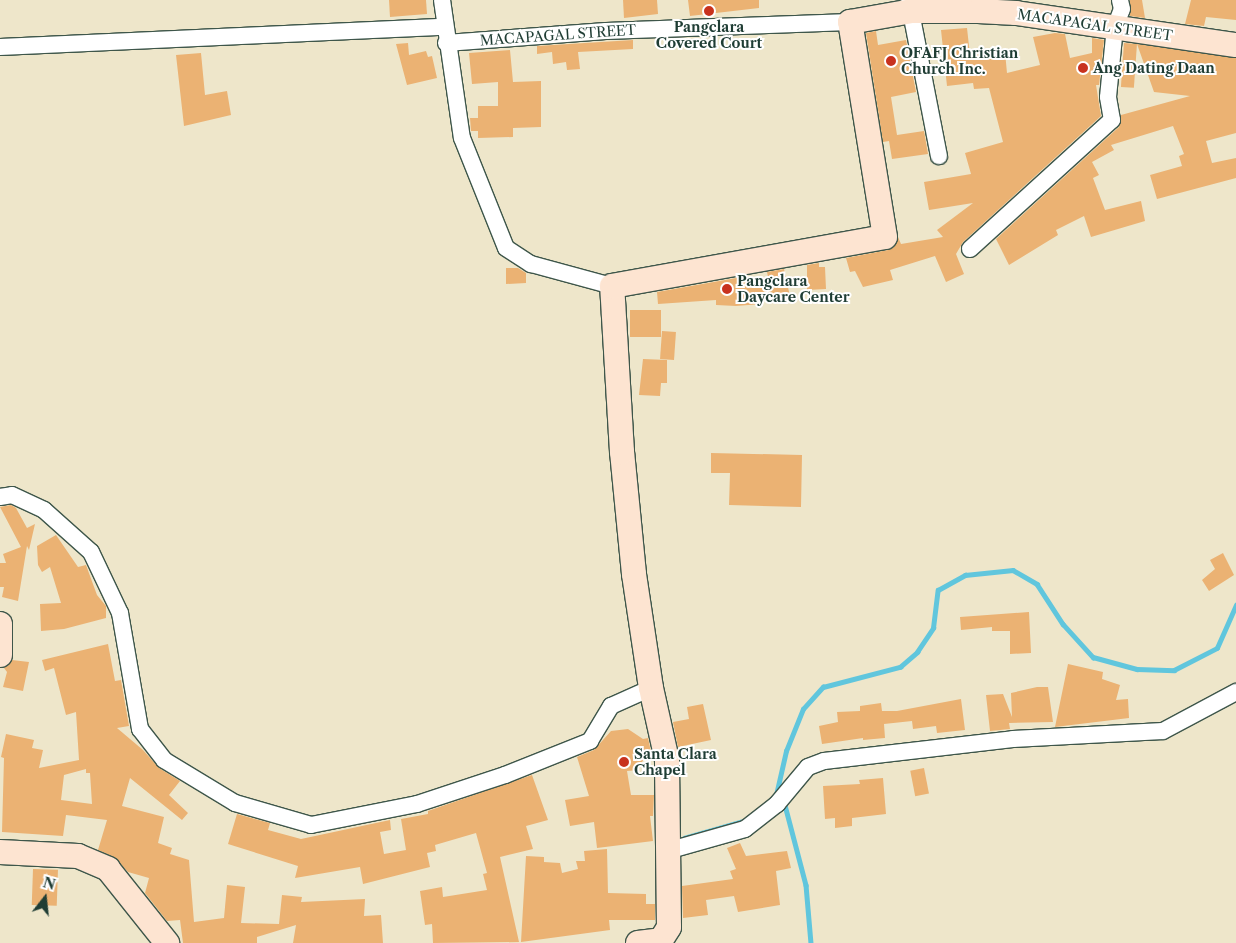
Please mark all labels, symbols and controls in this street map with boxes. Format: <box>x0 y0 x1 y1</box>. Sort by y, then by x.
marker: Pangclara Covered Court <box>703 5 715 17</box>
street label: MACAPAGAL STREET <box>1016 6 1174 44</box>
place label: Pangclara Covered Court <box>656 19 762 52</box>
street label: MACAPAGAL STREET <box>479 21 637 49</box>
place label: OFAFJ Christian Church Inc. <box>901 45 1018 78</box>
marker: OFAFJ Christian Church Inc. <box>885 55 897 67</box>
place label: Ang Dating Daan <box>1093 60 1215 76</box>
marker: Ang Dating Daan <box>1077 62 1089 74</box>
place label: Pangclara Daycare Center <box>737 273 850 306</box>
marker: Pangclara Daycare Center <box>721 283 733 295</box>
place label: Santa Clara Chapel <box>634 746 717 779</box>
marker: Santa Clara Chapel <box>618 756 630 768</box>
north arrow <box>20 873 70 923</box>
text: N <box>41 873 57 894</box>

